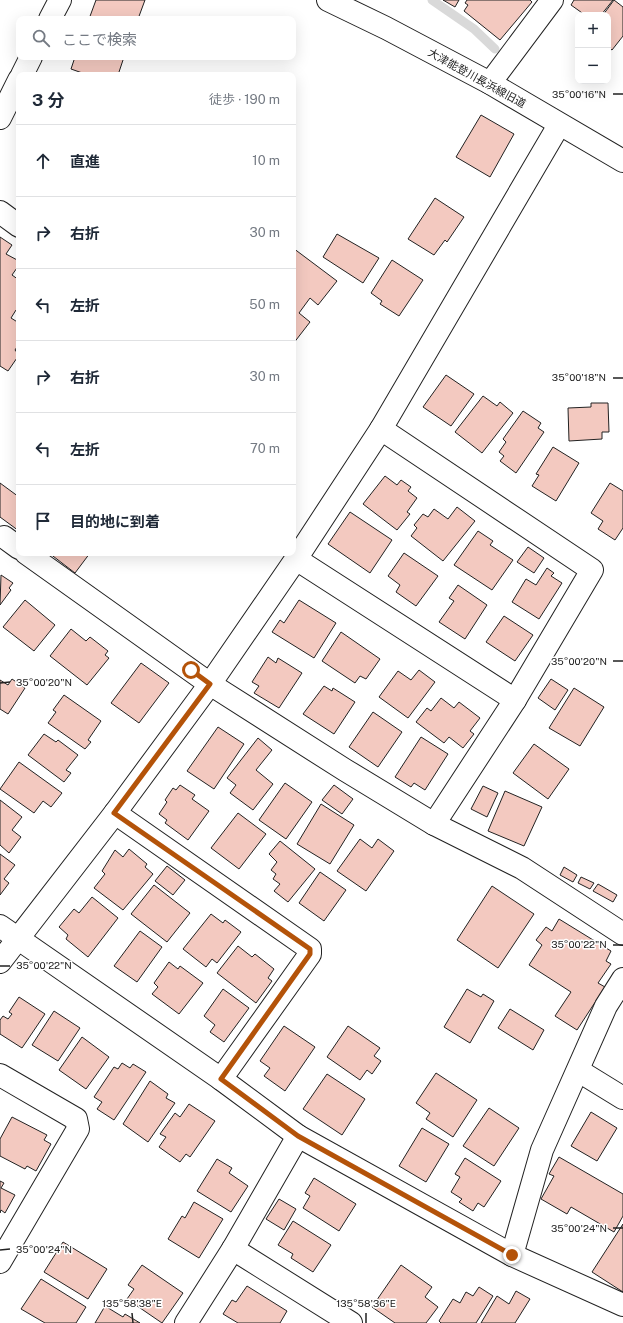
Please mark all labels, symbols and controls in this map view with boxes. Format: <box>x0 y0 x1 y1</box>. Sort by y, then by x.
map controls <box>575 12 611 84</box>
button: + <box>575 12 611 48</box>
search box <box>16 16 296 60</box>
icon: search <box>30 27 52 49</box>
text: ここで検索 <box>62 31 137 48</box>
street label: 大津能登川長浜線旧道 <box>426 46 528 110</box>
button: − <box>575 48 611 84</box>
text: 35°00'16"N <box>552 88 606 100</box>
text: 3 分 <box>32 90 64 110</box>
text: 徒歩 · 190 m <box>209 92 280 107</box>
icon: ahead <box>32 150 54 172</box>
text: 直進 <box>70 153 100 170</box>
text: 10 m <box>252 153 280 168</box>
icon: right <box>32 222 54 244</box>
text: 右折 <box>70 225 100 242</box>
text: 30 m <box>250 225 280 240</box>
icon: left <box>32 294 54 316</box>
text: 左折 <box>70 297 100 314</box>
text: 50 m <box>249 297 280 312</box>
icon: right <box>32 366 54 388</box>
text: 右折 <box>70 369 100 386</box>
text: 30 m <box>250 369 280 384</box>
text: 35°00'18"N <box>552 371 606 383</box>
icon: left <box>32 438 54 460</box>
text: 左折 <box>70 441 100 458</box>
text: 70 m <box>250 441 280 456</box>
icon: arrive <box>32 510 54 532</box>
text: 目的地に到着 <box>70 513 160 530</box>
text: 35°00'20"N <box>551 655 607 667</box>
route start <box>182 661 200 679</box>
text: 35°00'20"N <box>16 676 72 688</box>
text: 35°00'22"N <box>551 938 607 950</box>
text: 35°00'22"N <box>16 959 72 971</box>
text: 35°00'24"N <box>551 1222 607 1234</box>
text: 35°00'24"N <box>16 1243 72 1255</box>
route end <box>503 1246 521 1264</box>
text: 135°58'38"E <box>102 1297 162 1309</box>
text: 135°58'36"E <box>336 1297 396 1309</box>

